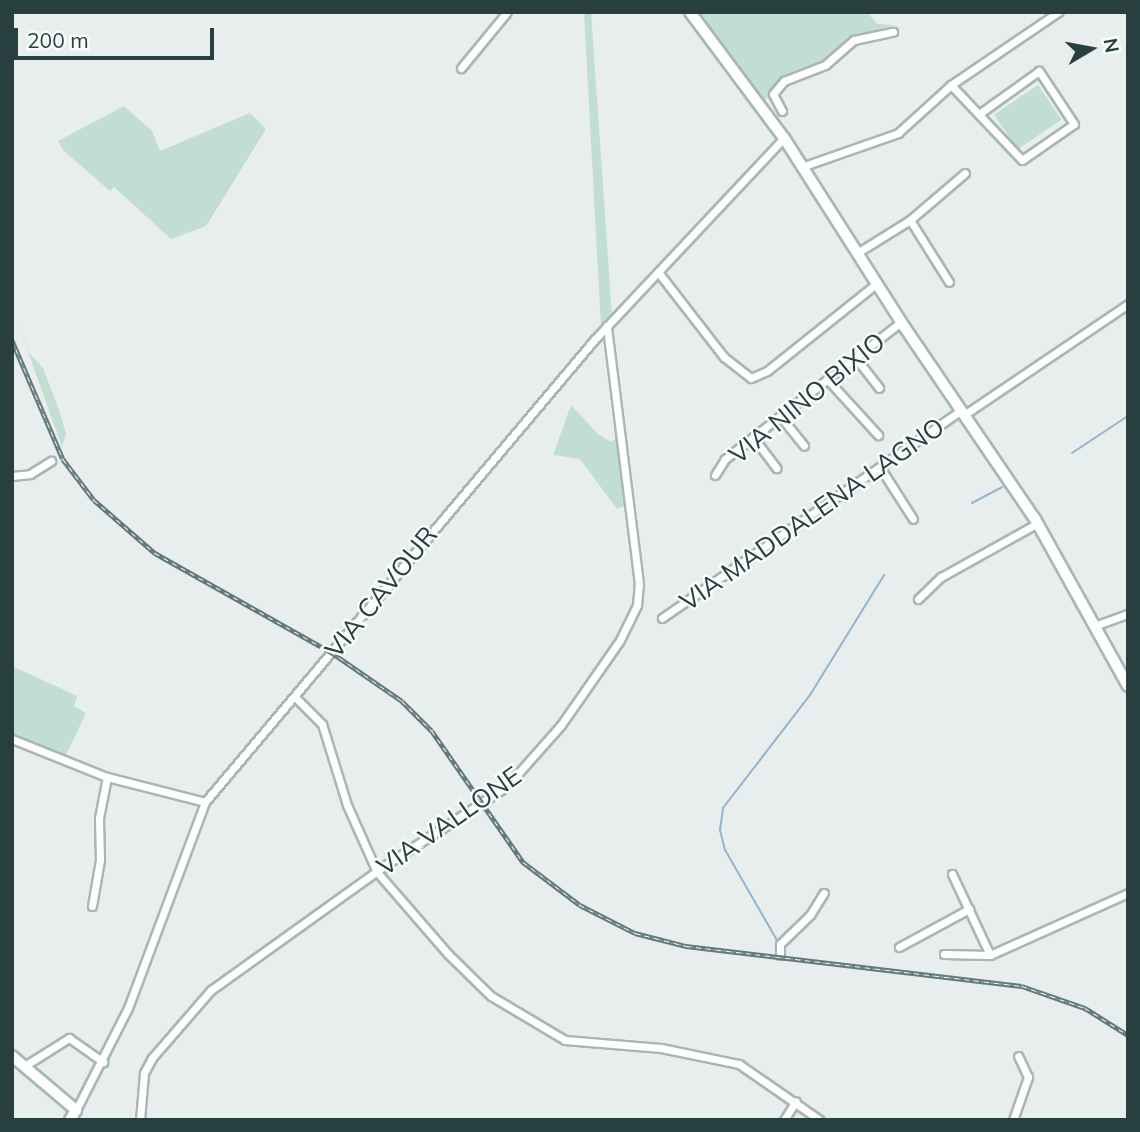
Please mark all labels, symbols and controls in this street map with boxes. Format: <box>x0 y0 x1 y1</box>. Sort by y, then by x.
scale bar <box>18 14 217 58</box>
north arrow <box>1056 14 1126 84</box>
text: 200 m <box>27 27 89 53</box>
text: N <box>1099 36 1125 55</box>
street label: VIA NINO BIXIO <box>723 326 891 470</box>
street label: VIA MADDALENA LAGNO <box>674 411 950 617</box>
street label: VIA CAVOUR <box>318 520 444 664</box>
street label: VIA VALLONE <box>371 760 527 882</box>

